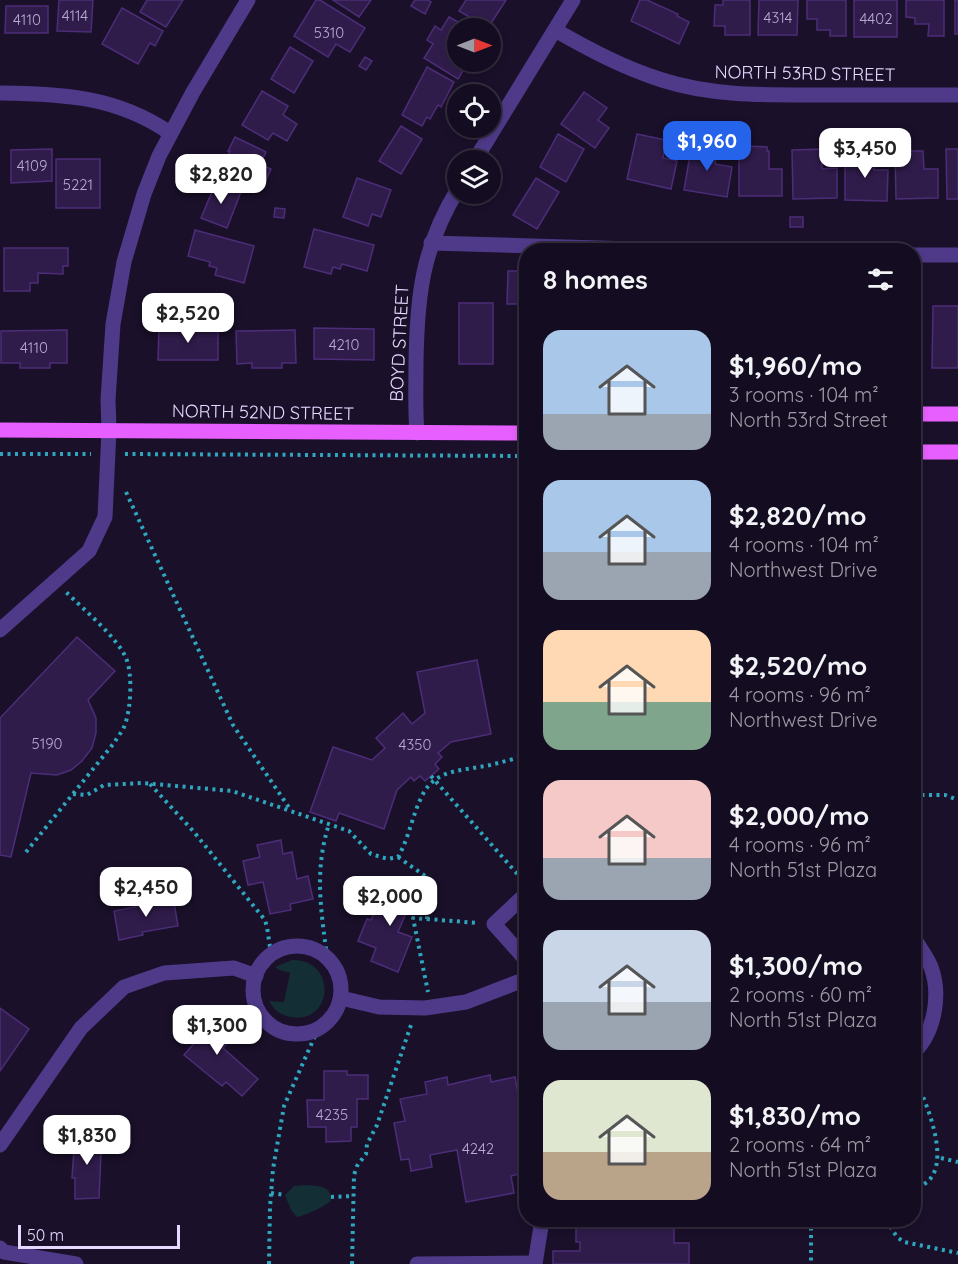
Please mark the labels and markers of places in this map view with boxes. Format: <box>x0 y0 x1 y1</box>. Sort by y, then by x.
pin: $1,960 <box>658 121 756 172</box>
pin: $3,450 <box>816 128 914 179</box>
pin: $2,820 <box>172 154 270 205</box>
pin: $2,520 <box>139 293 237 344</box>
pin: $2,450 <box>97 867 195 918</box>
pin: $2,000 <box>341 876 439 927</box>
pin: $1,300 <box>168 1005 266 1056</box>
pin: $1,830 <box>38 1115 136 1166</box>

